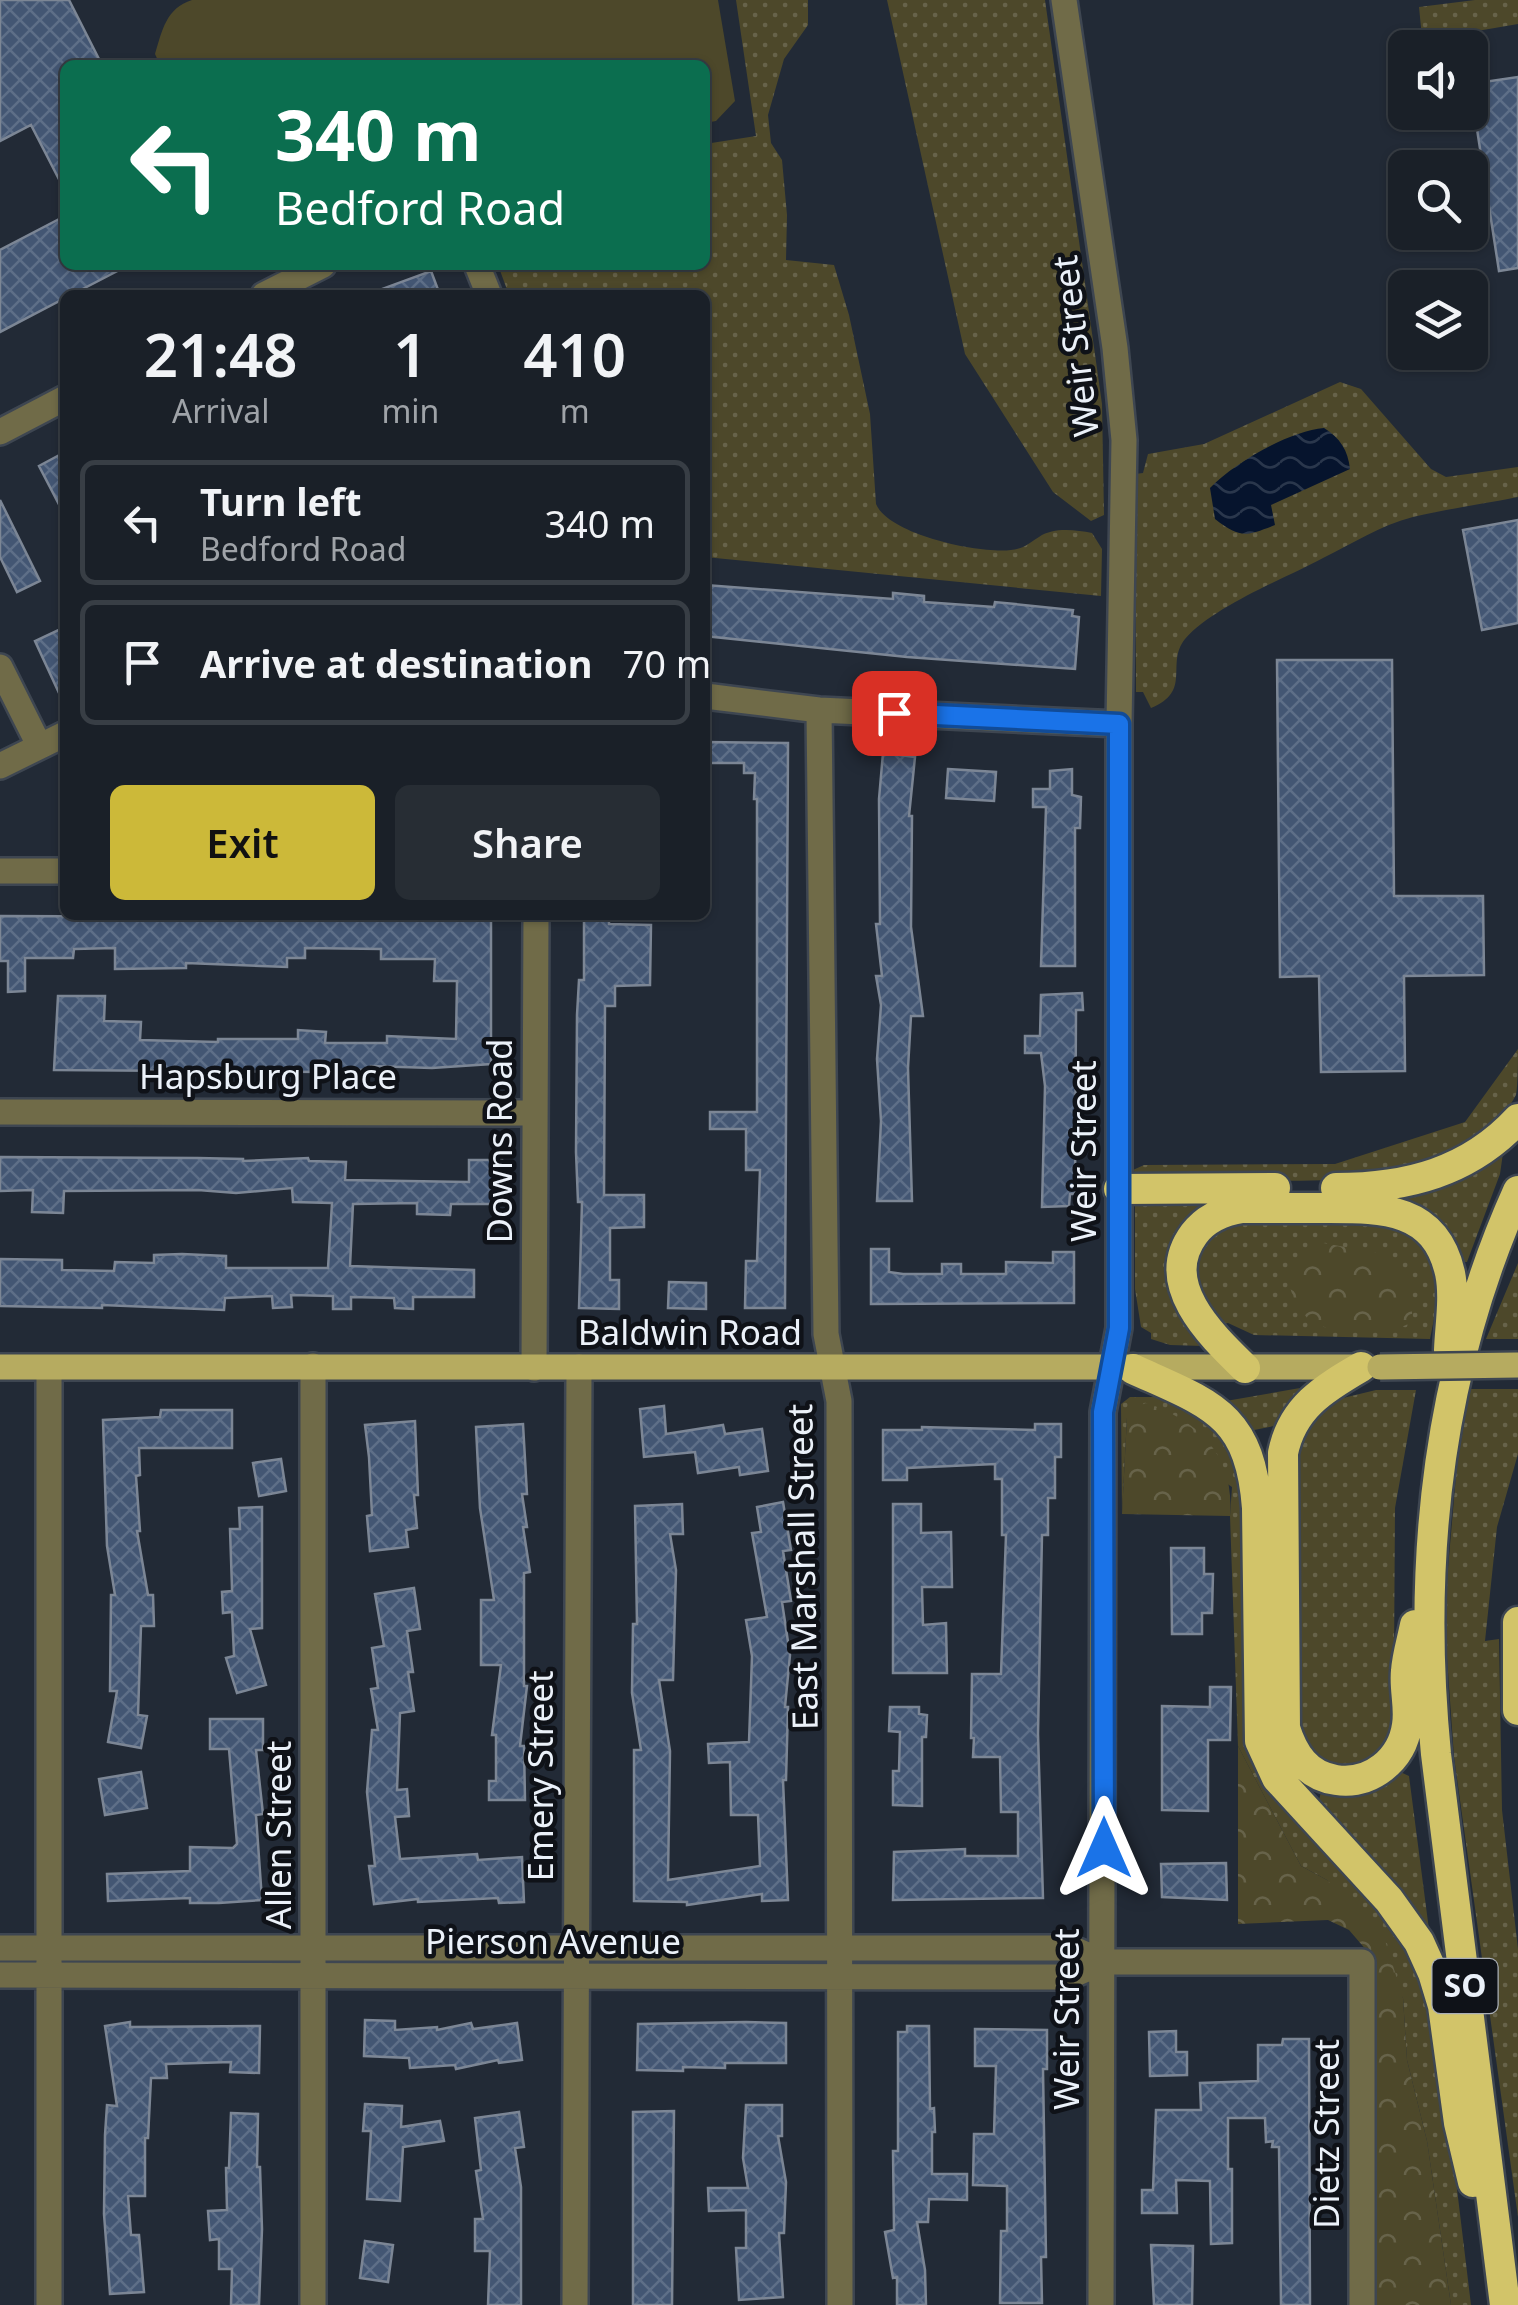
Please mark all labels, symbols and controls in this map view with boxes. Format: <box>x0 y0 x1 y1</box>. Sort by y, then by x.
map controls <box>1388 30 1488 370</box>
button: sound <box>1388 30 1488 130</box>
text: 340 m <box>275 86 482 182</box>
icon: left <box>110 100 240 230</box>
button: search <box>1388 150 1488 250</box>
text: Bedford Road <box>275 177 565 238</box>
street label: Weir Street <box>1040 253 1109 439</box>
button: layers <box>1388 270 1488 370</box>
text: 21:48 <box>144 313 298 395</box>
text: 1 <box>393 313 428 395</box>
text: 410 <box>523 313 626 395</box>
text: Arrival <box>172 389 270 432</box>
text: min <box>381 389 439 432</box>
text: m <box>560 389 590 432</box>
text: Turn left <box>200 475 362 527</box>
icon: left <box>115 495 170 550</box>
text: 340 m <box>544 497 655 549</box>
text: Bedford Road <box>200 527 406 570</box>
icon: arrive <box>115 635 170 690</box>
text: Arrive at destination <box>200 637 592 689</box>
text: 70 m <box>622 637 711 689</box>
pin <box>852 671 937 756</box>
icon: arrive <box>867 686 922 741</box>
button: Exit <box>110 785 375 900</box>
button: Share <box>395 785 660 900</box>
street label: Downs Road <box>475 1038 522 1244</box>
street label: Hapsburg Place <box>139 1052 397 1099</box>
street label: Weir Street <box>1059 1060 1106 1242</box>
street label: Baldwin Road <box>578 1308 802 1355</box>
street label: East Marshall Street <box>775 1403 828 1731</box>
street label: Emery Street <box>516 1670 563 1882</box>
street label: Allen Street <box>254 1741 301 1929</box>
position arrow <box>1052 1796 1156 1900</box>
street label: Pierson Avenue <box>425 1917 681 1964</box>
street label: Weir Street <box>1042 1928 1089 2110</box>
road number: SO <box>1432 1959 1498 2013</box>
street label: Dietz Street <box>1302 2039 1349 2229</box>

